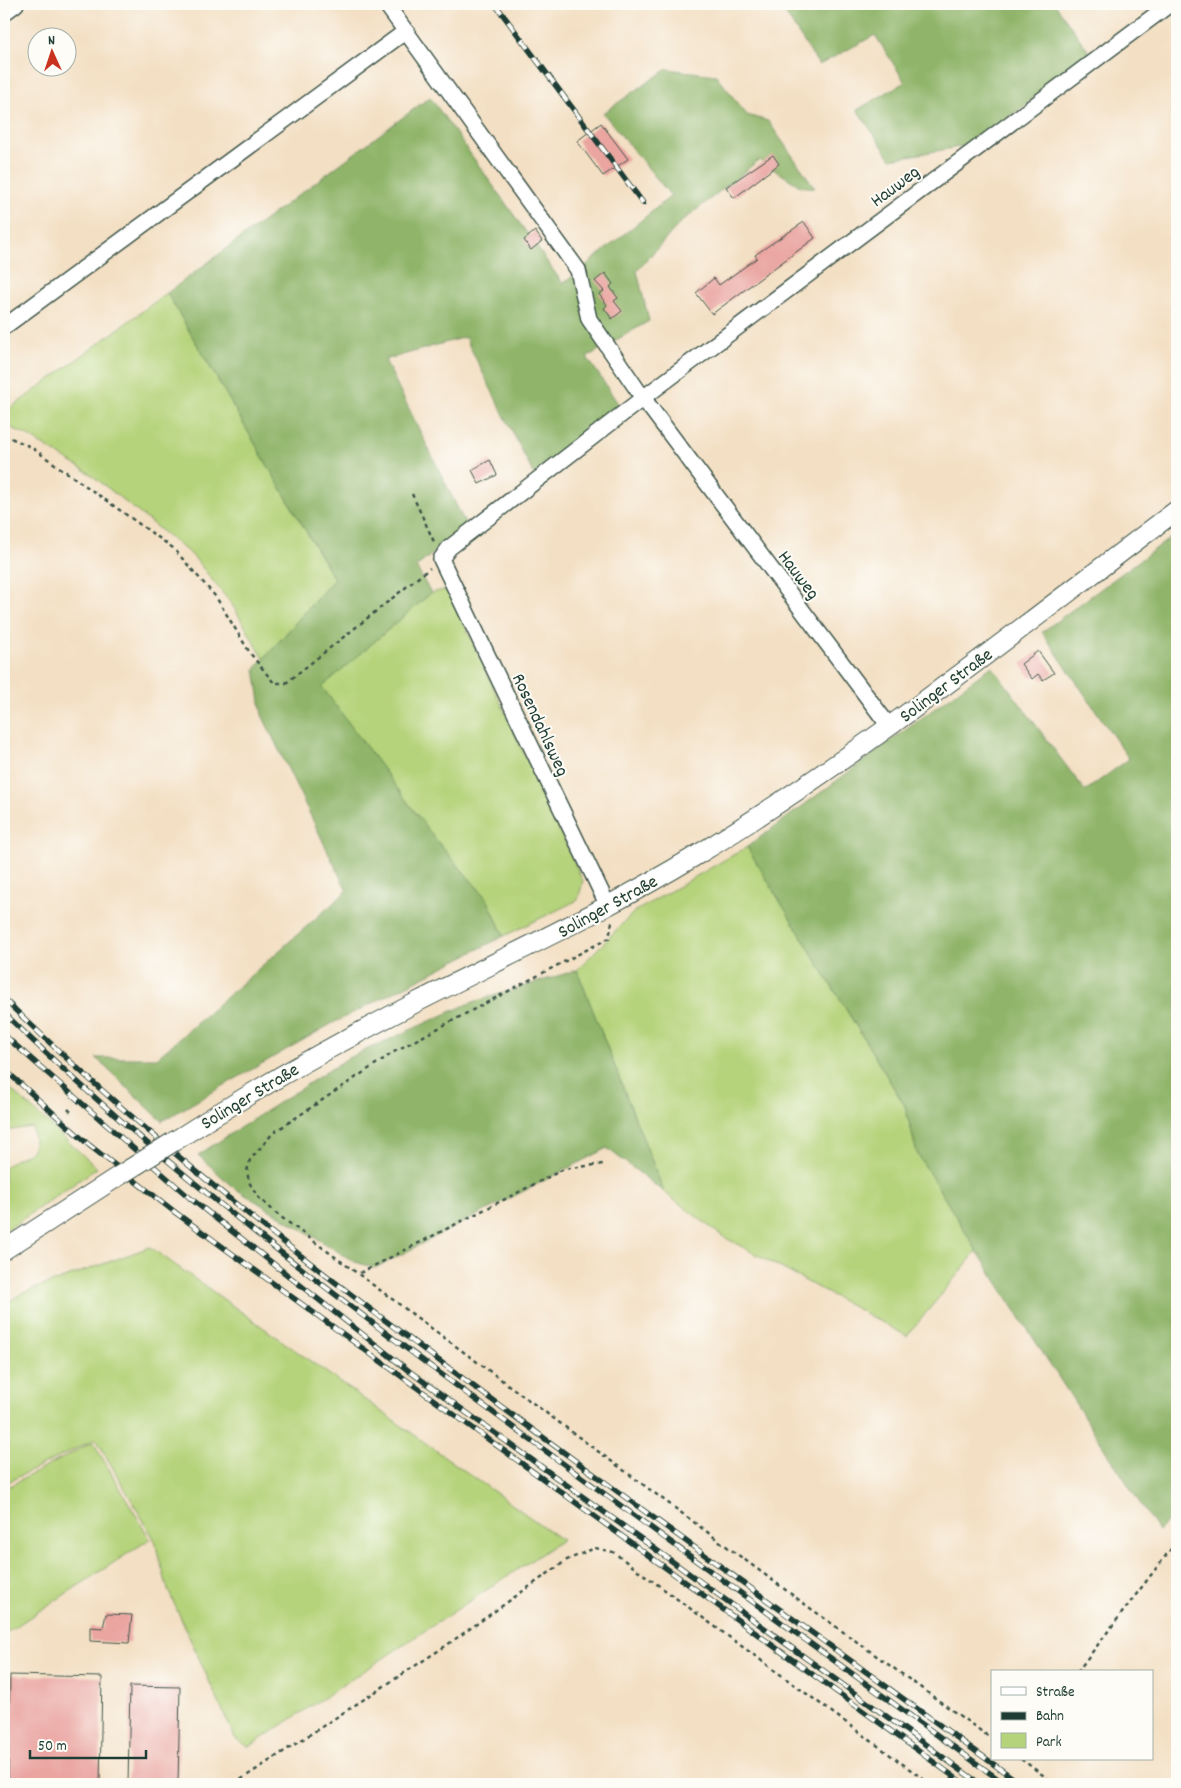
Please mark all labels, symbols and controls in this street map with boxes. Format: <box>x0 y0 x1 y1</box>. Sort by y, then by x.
north arrow <box>28 28 78 78</box>
text: N <box>47 31 55 51</box>
street label: Hauweg <box>866 160 926 215</box>
street label: Hauweg <box>770 546 825 606</box>
street label: Solinger Straße <box>895 643 999 731</box>
street label: Rosendahlsweg <box>503 670 574 781</box>
street label: Solinger Straße <box>554 869 664 947</box>
street label: Solinger Straße <box>197 1058 305 1138</box>
legend <box>991 1670 1154 1760</box>
text: Straße <box>1036 1682 1075 1704</box>
text: Bahn <box>1036 1706 1064 1728</box>
scale bar <box>30 1728 146 1760</box>
text: Park <box>1036 1732 1062 1754</box>
text: 50 m <box>38 1736 67 1758</box>

